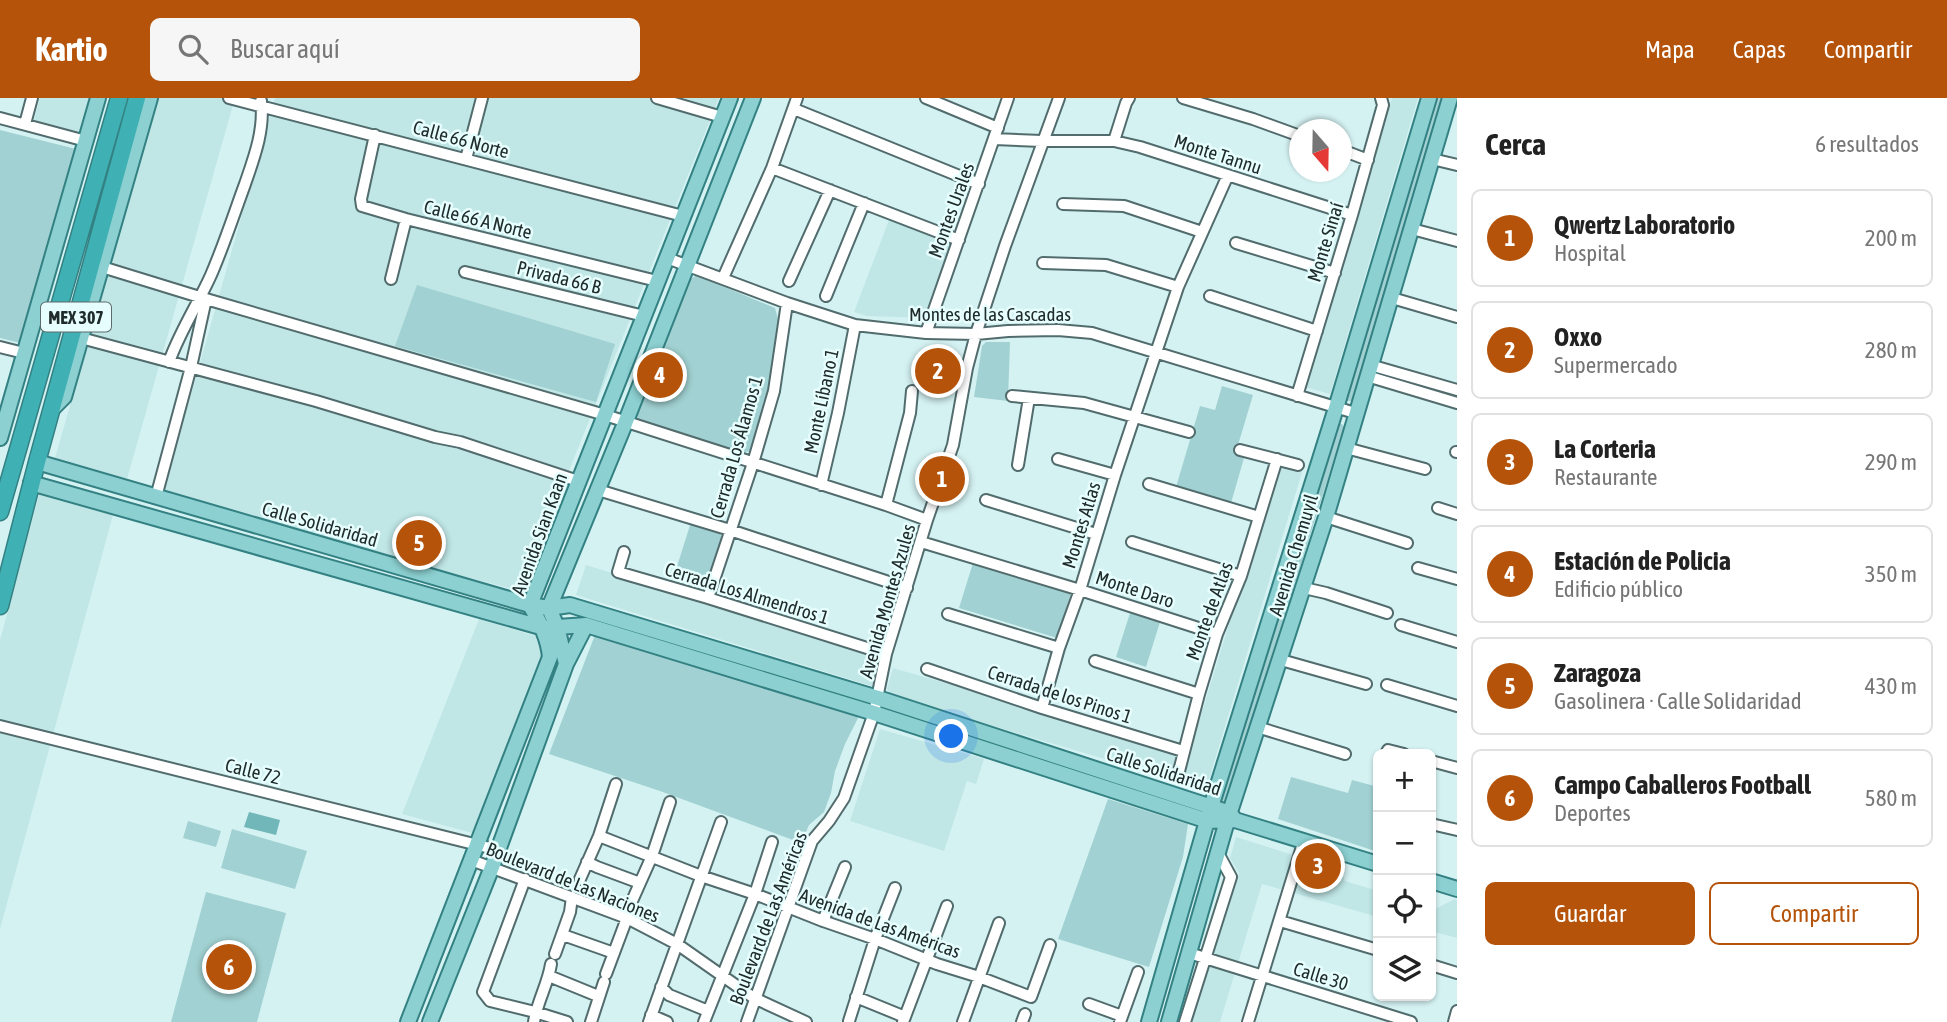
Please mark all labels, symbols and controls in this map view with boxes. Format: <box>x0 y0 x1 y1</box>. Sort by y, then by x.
search box <box>150 18 640 81</box>
text: Kartio <box>35 30 108 68</box>
icon: search <box>174 30 212 68</box>
text: Buscar aquí <box>230 34 340 64</box>
text: Mapa <box>1645 36 1695 63</box>
text: Capas <box>1733 36 1786 63</box>
text: Compartir <box>1824 36 1912 63</box>
street label: Calle 66 Norte <box>411 116 511 162</box>
north arrow <box>1289 119 1352 182</box>
text: Cerca <box>1485 127 1546 161</box>
street label: Monte Tannu <box>1171 130 1265 178</box>
text: 6 resultados <box>1815 131 1919 157</box>
street label: Montes Urales <box>924 159 978 261</box>
street label: Calle 66 A Norte <box>422 195 534 243</box>
street label: Monte Sinaí <box>1302 200 1348 284</box>
text: Qwertz Laboratorio <box>1554 210 1735 240</box>
text: 1 <box>1505 225 1515 251</box>
text: 200 m <box>1865 225 1917 251</box>
text: Hospital <box>1554 240 1626 266</box>
street label: Privada 66 B <box>515 256 603 298</box>
road number: MEX 307 <box>41 302 111 331</box>
street label: Montes de las Cascadas <box>909 303 1071 325</box>
text: Oxxo <box>1554 322 1602 352</box>
text: 2 <box>1505 337 1515 363</box>
text: 280 m <box>1865 337 1917 363</box>
pin: 2 <box>915 345 961 397</box>
street label: Monte Líbano 1 <box>799 347 843 455</box>
pin: 4 <box>637 349 683 401</box>
text: Supermercado <box>1554 352 1678 378</box>
street label: Cerrada Los Álamos 1 <box>705 373 767 521</box>
text: La Corteria <box>1554 434 1656 464</box>
text: 3 <box>1505 449 1515 475</box>
text: 290 m <box>1865 449 1917 475</box>
pin: 1 <box>919 453 965 505</box>
text: Restaurante <box>1554 464 1658 490</box>
street label: Avenida Sian Kaan <box>507 470 571 598</box>
street label: Montes Atlas <box>1057 479 1105 571</box>
street label: Avenida Chemuyil <box>1264 491 1322 619</box>
street label: Calle Solidaridad <box>260 497 380 551</box>
pin: 5 <box>396 517 442 569</box>
street label: Avenida Montes Azules <box>854 521 920 681</box>
text: Estación de Policia <box>1554 546 1731 576</box>
street label: Cerrada Los Almendros 1 <box>662 558 832 628</box>
street label: Monte de Atlas <box>1181 559 1237 663</box>
text: 4 <box>1505 561 1515 587</box>
text: 350 m <box>1865 561 1917 587</box>
street label: Monte Daro <box>1093 566 1177 612</box>
text: Edificio público <box>1554 576 1683 602</box>
text: Zaragoza <box>1554 658 1641 688</box>
street label: Cerrada de los Pinos 1 <box>985 660 1135 728</box>
text: 5 <box>1505 673 1515 699</box>
text: 430 m <box>1865 673 1917 699</box>
text: Gasolinera · Calle Solidaridad <box>1554 688 1802 714</box>
your location <box>934 719 968 753</box>
street label: Calle Solidaridad <box>1104 742 1224 800</box>
map controls <box>1373 749 1436 1001</box>
button: + <box>1373 749 1436 812</box>
street label: Calle 72 <box>223 754 283 788</box>
text: Campo Caballeros Football <box>1554 770 1811 800</box>
text: 6 <box>1505 785 1515 811</box>
text: 580 m <box>1865 785 1917 811</box>
text: Deportes <box>1554 800 1631 826</box>
button: − <box>1373 812 1436 875</box>
street label: Boulevard de Las Américas <box>725 828 811 1008</box>
street label: Boulevard de Las Naciones <box>483 837 663 927</box>
pin: 3 <box>1295 840 1341 892</box>
button: locate <box>1373 875 1436 938</box>
button: Guardar <box>1485 882 1695 945</box>
button: Compartir <box>1709 882 1919 945</box>
street label: Avenida de Las Américas <box>797 884 964 962</box>
button: layers <box>1373 938 1436 1001</box>
pin: 6 <box>206 941 252 993</box>
street label: Calle 30 <box>1291 957 1351 995</box>

